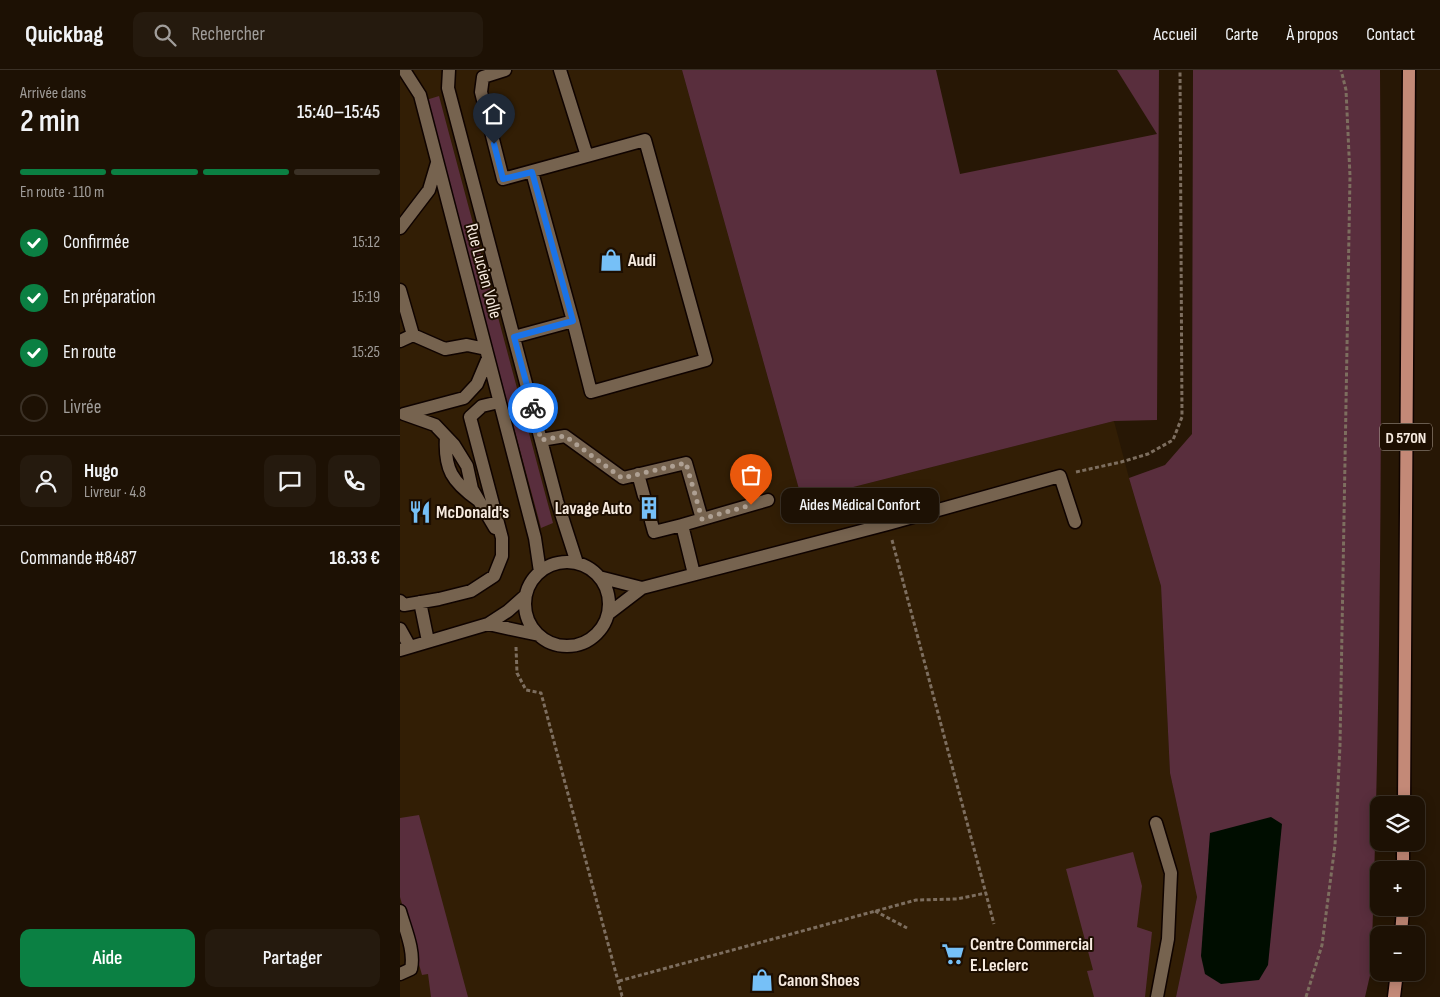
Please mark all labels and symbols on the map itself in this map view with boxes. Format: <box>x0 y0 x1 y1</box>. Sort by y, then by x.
pin <box>473 93 515 144</box>
street label: Rue Lucien Volle <box>461 221 506 321</box>
shop icon: Audi <box>598 247 624 273</box>
place label: Audi <box>627 250 656 271</box>
courier <box>508 383 558 433</box>
road number: D 570N <box>1380 424 1432 451</box>
pin <box>730 454 772 505</box>
callout: Aides Médical Confort <box>781 488 938 522</box>
building icon: Lavage Auto <box>636 495 662 521</box>
place label: Lavage Auto <box>555 498 632 519</box>
restaurant icon: McDonald's <box>407 499 433 525</box>
place label: McDonald's <box>436 502 509 523</box>
place label: Centre Commercial E.Leclerc <box>970 934 1093 976</box>
supermarket icon: Centre Commercial E.Leclerc <box>940 941 966 967</box>
shop icon: Canon Shoes <box>749 967 775 993</box>
place label: Canon Shoes <box>778 970 860 991</box>

